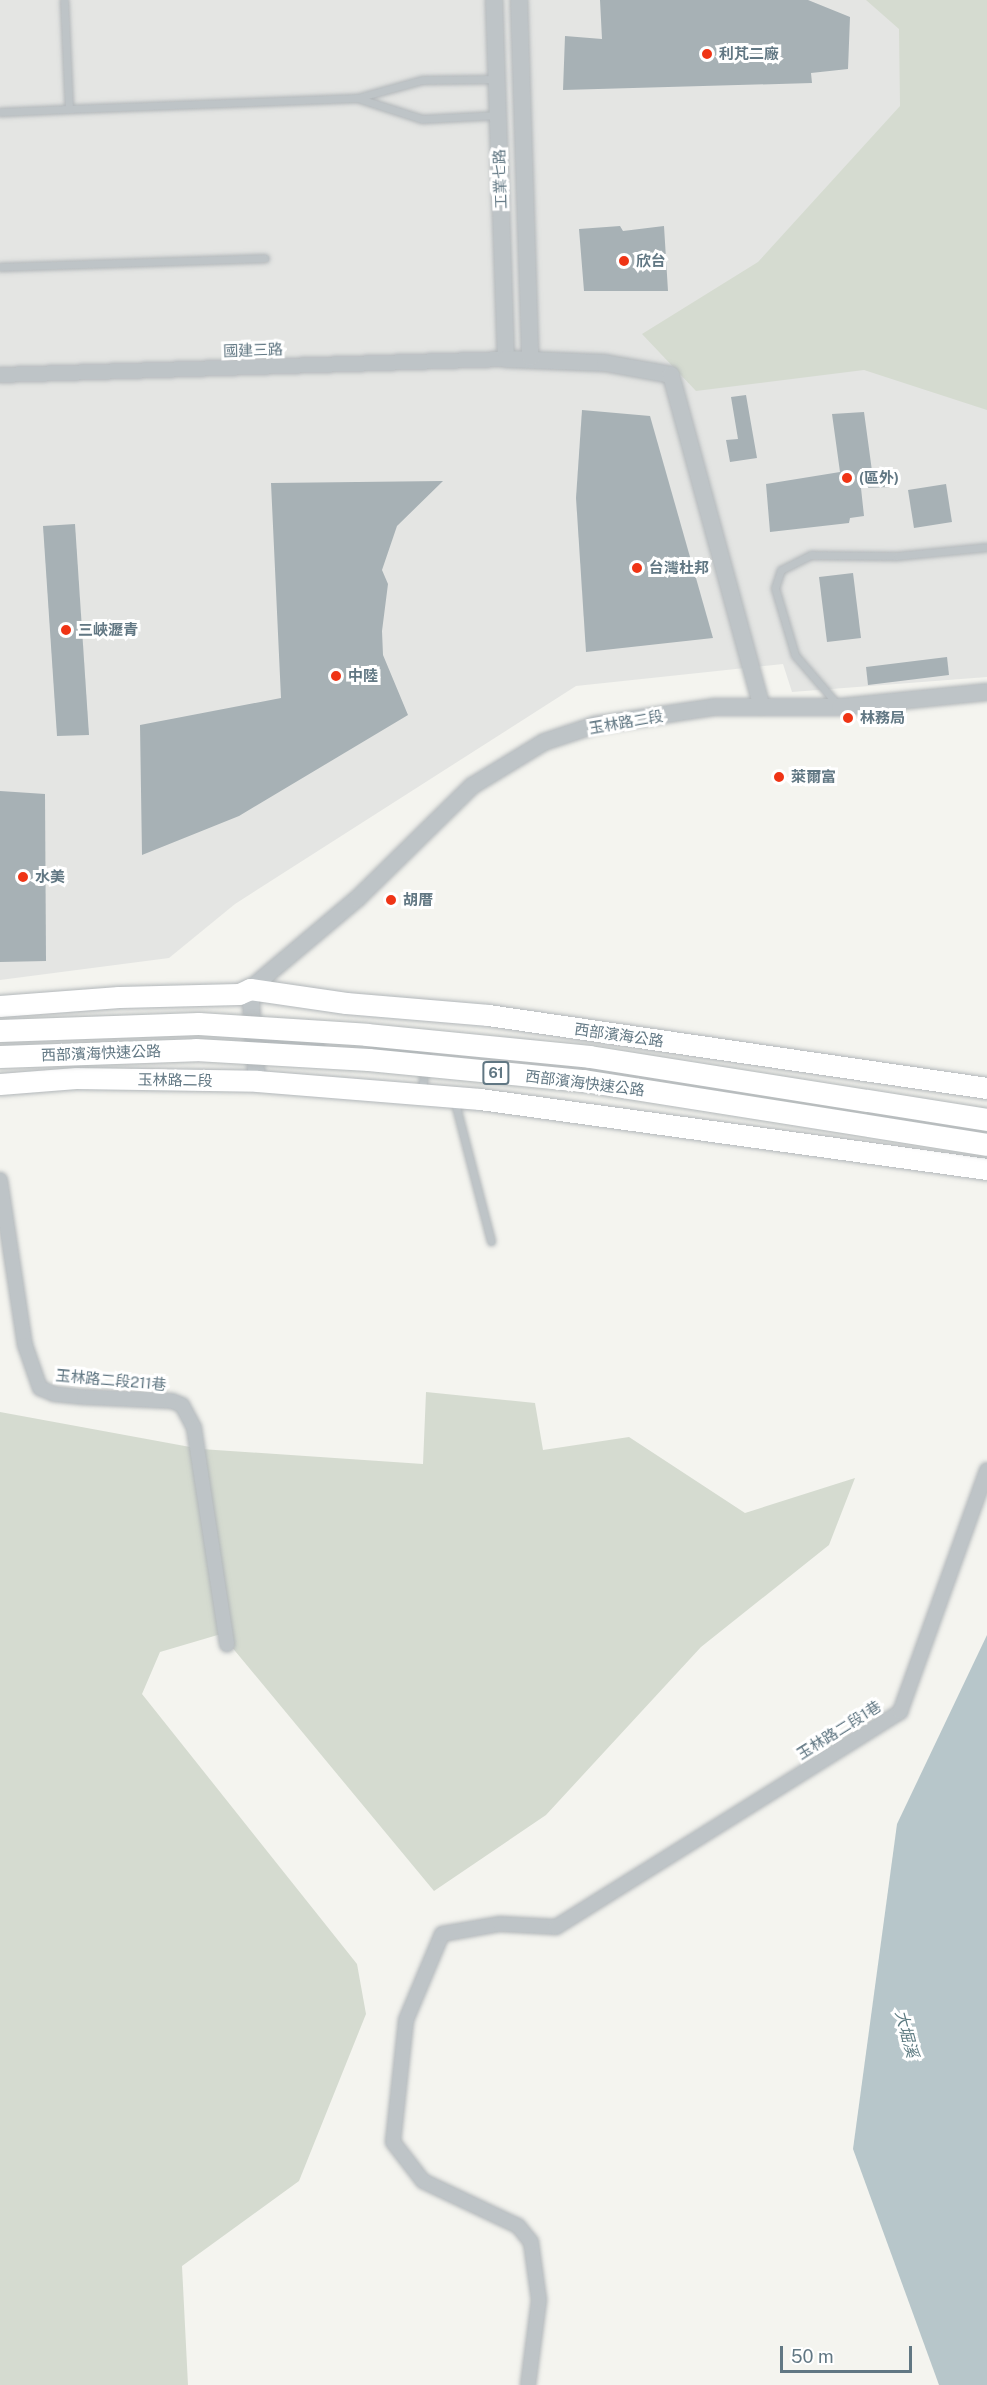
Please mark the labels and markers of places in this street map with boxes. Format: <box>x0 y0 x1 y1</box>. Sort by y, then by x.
place label: 利芃二廠 <box>719 45 779 63</box>
marker: 利芃二廠 <box>700 47 714 61</box>
place label: 欣台 <box>636 252 666 270</box>
marker: 欣台 <box>617 254 631 268</box>
place label: (區外) <box>859 469 899 487</box>
marker: (區外) <box>840 471 854 485</box>
place label: 台灣杜邦 <box>649 559 709 577</box>
marker: 台灣杜邦 <box>630 561 644 575</box>
place label: 三峽瀝青 <box>78 621 138 639</box>
marker: 三峽瀝青 <box>59 623 73 637</box>
place label: 中陸 <box>348 667 378 685</box>
marker: 中陸 <box>329 669 343 683</box>
place label: 林務局 <box>860 709 905 727</box>
marker: 林務局 <box>841 711 855 725</box>
place label: 萊爾富 <box>791 768 836 786</box>
marker: 萊爾富 <box>772 770 786 784</box>
place label: 水美 <box>35 868 65 886</box>
marker: 水美 <box>16 870 30 884</box>
place label: 胡厝 <box>403 891 433 909</box>
marker: 胡厝 <box>384 893 398 907</box>

